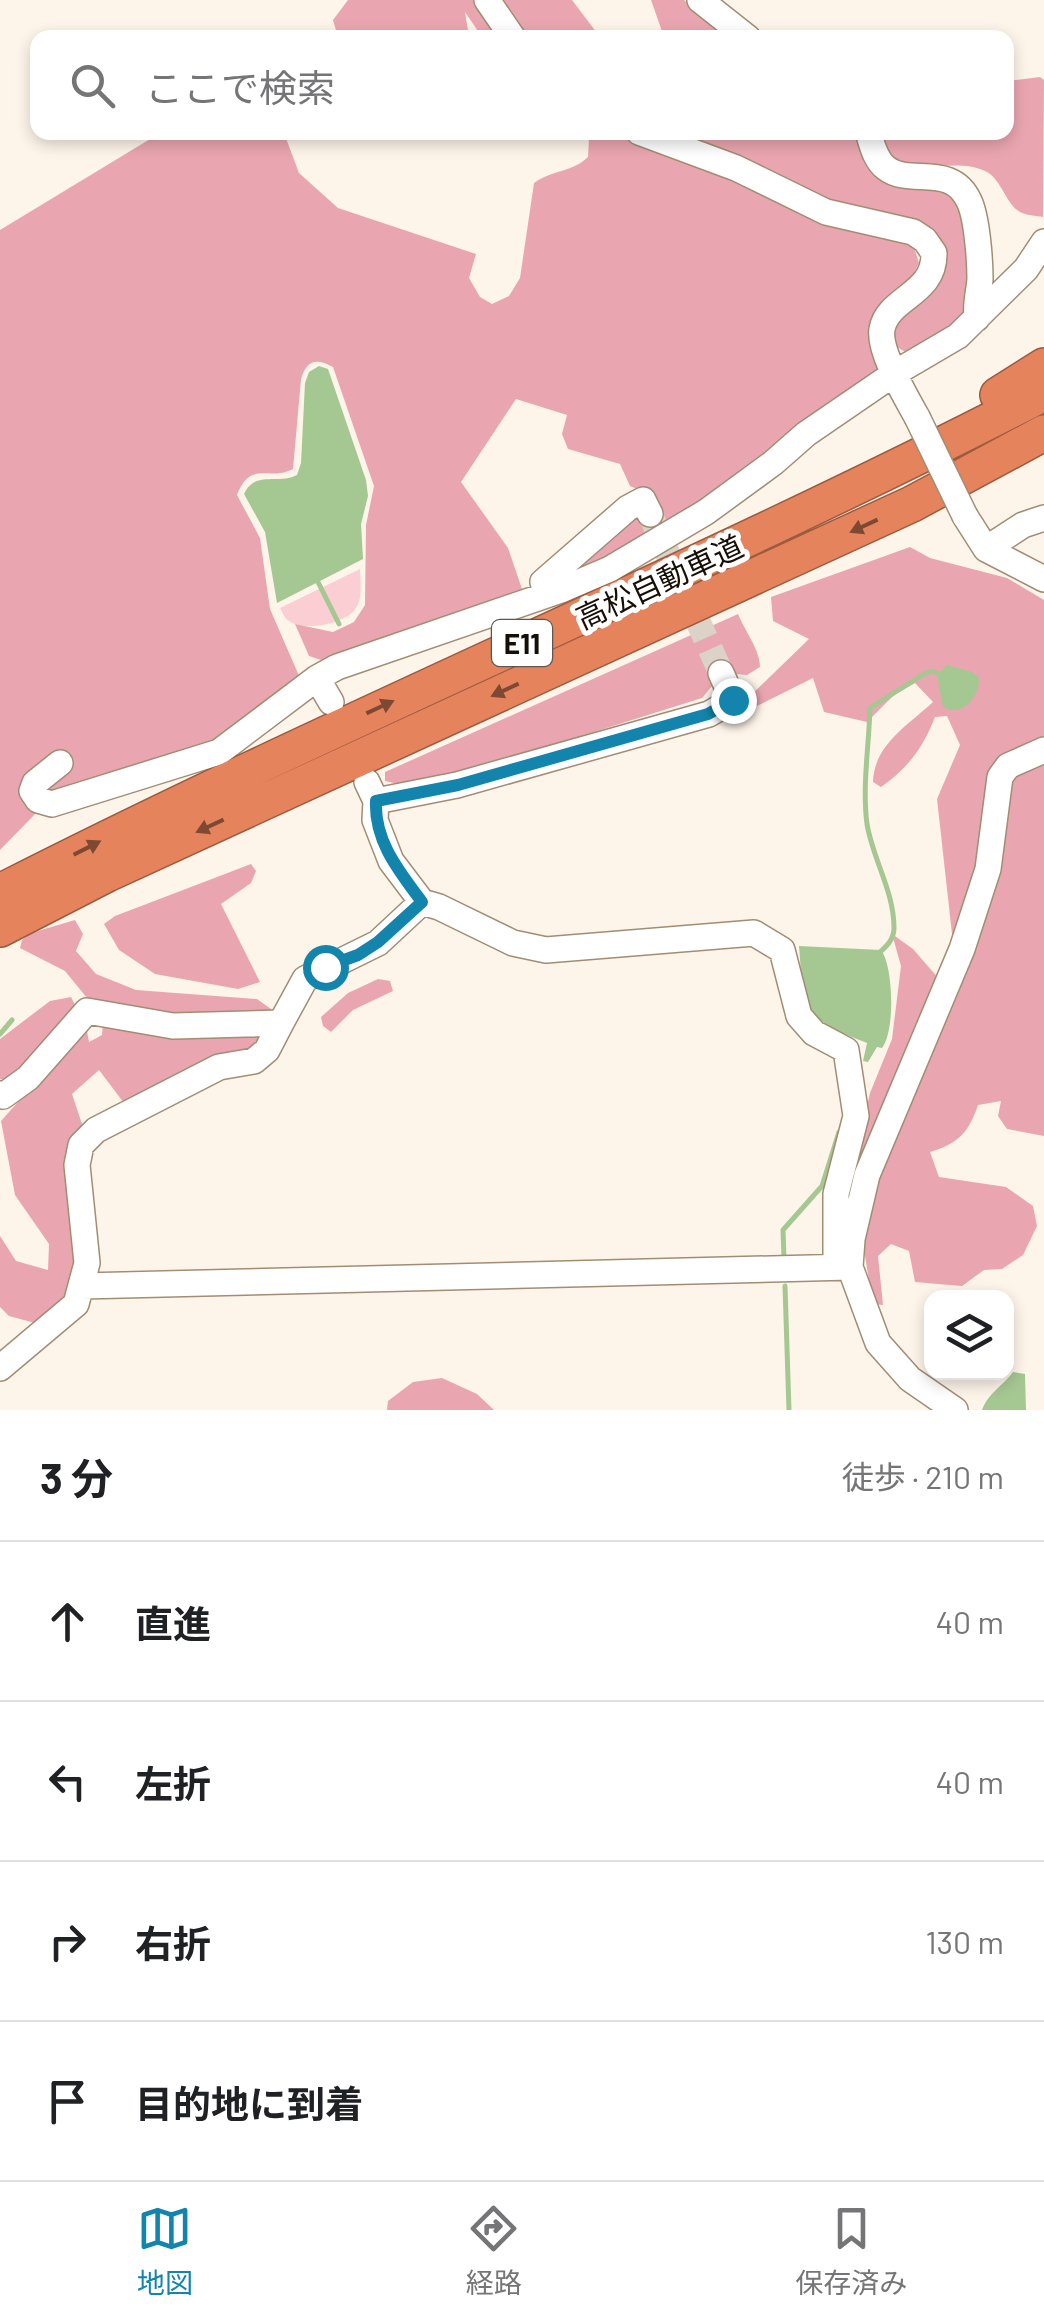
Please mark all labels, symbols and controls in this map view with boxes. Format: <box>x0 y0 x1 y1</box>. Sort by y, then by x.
search box <box>30 30 1014 140</box>
icon: search <box>65 58 120 113</box>
text: ここで検索 <box>145 64 335 110</box>
one-way arrow <box>849 518 879 534</box>
street label: 高松自動車道 <box>570 527 748 635</box>
road number: E11 <box>492 620 552 666</box>
route end <box>711 678 757 724</box>
one-way arrow <box>490 682 520 698</box>
one-way arrow <box>366 699 395 716</box>
one-way arrow <box>195 818 224 835</box>
one-way arrow <box>73 840 102 857</box>
route start <box>303 945 349 991</box>
map controls <box>924 1290 1014 1380</box>
button: layers <box>924 1290 1014 1380</box>
text: 3 分 <box>40 1452 113 1502</box>
text: 徒歩 · 210 m <box>842 1457 1004 1495</box>
icon: ahead <box>40 1594 95 1649</box>
text: 直進 <box>135 1600 211 1646</box>
text: 40 m <box>935 1602 1004 1640</box>
icon: left <box>40 1754 95 1809</box>
text: 左折 <box>135 1760 211 1806</box>
text: 40 m <box>935 1762 1004 1800</box>
icon: right <box>40 1914 95 1969</box>
text: 右折 <box>135 1920 211 1966</box>
text: 130 m <box>925 1922 1004 1960</box>
icon: arrive <box>40 2074 95 2129</box>
text: 目的地に到着 <box>135 2080 363 2126</box>
tab: 地図 <box>137 2201 193 2301</box>
tab: 経路 <box>466 2201 522 2301</box>
tab: 保存済み <box>795 2201 907 2301</box>

